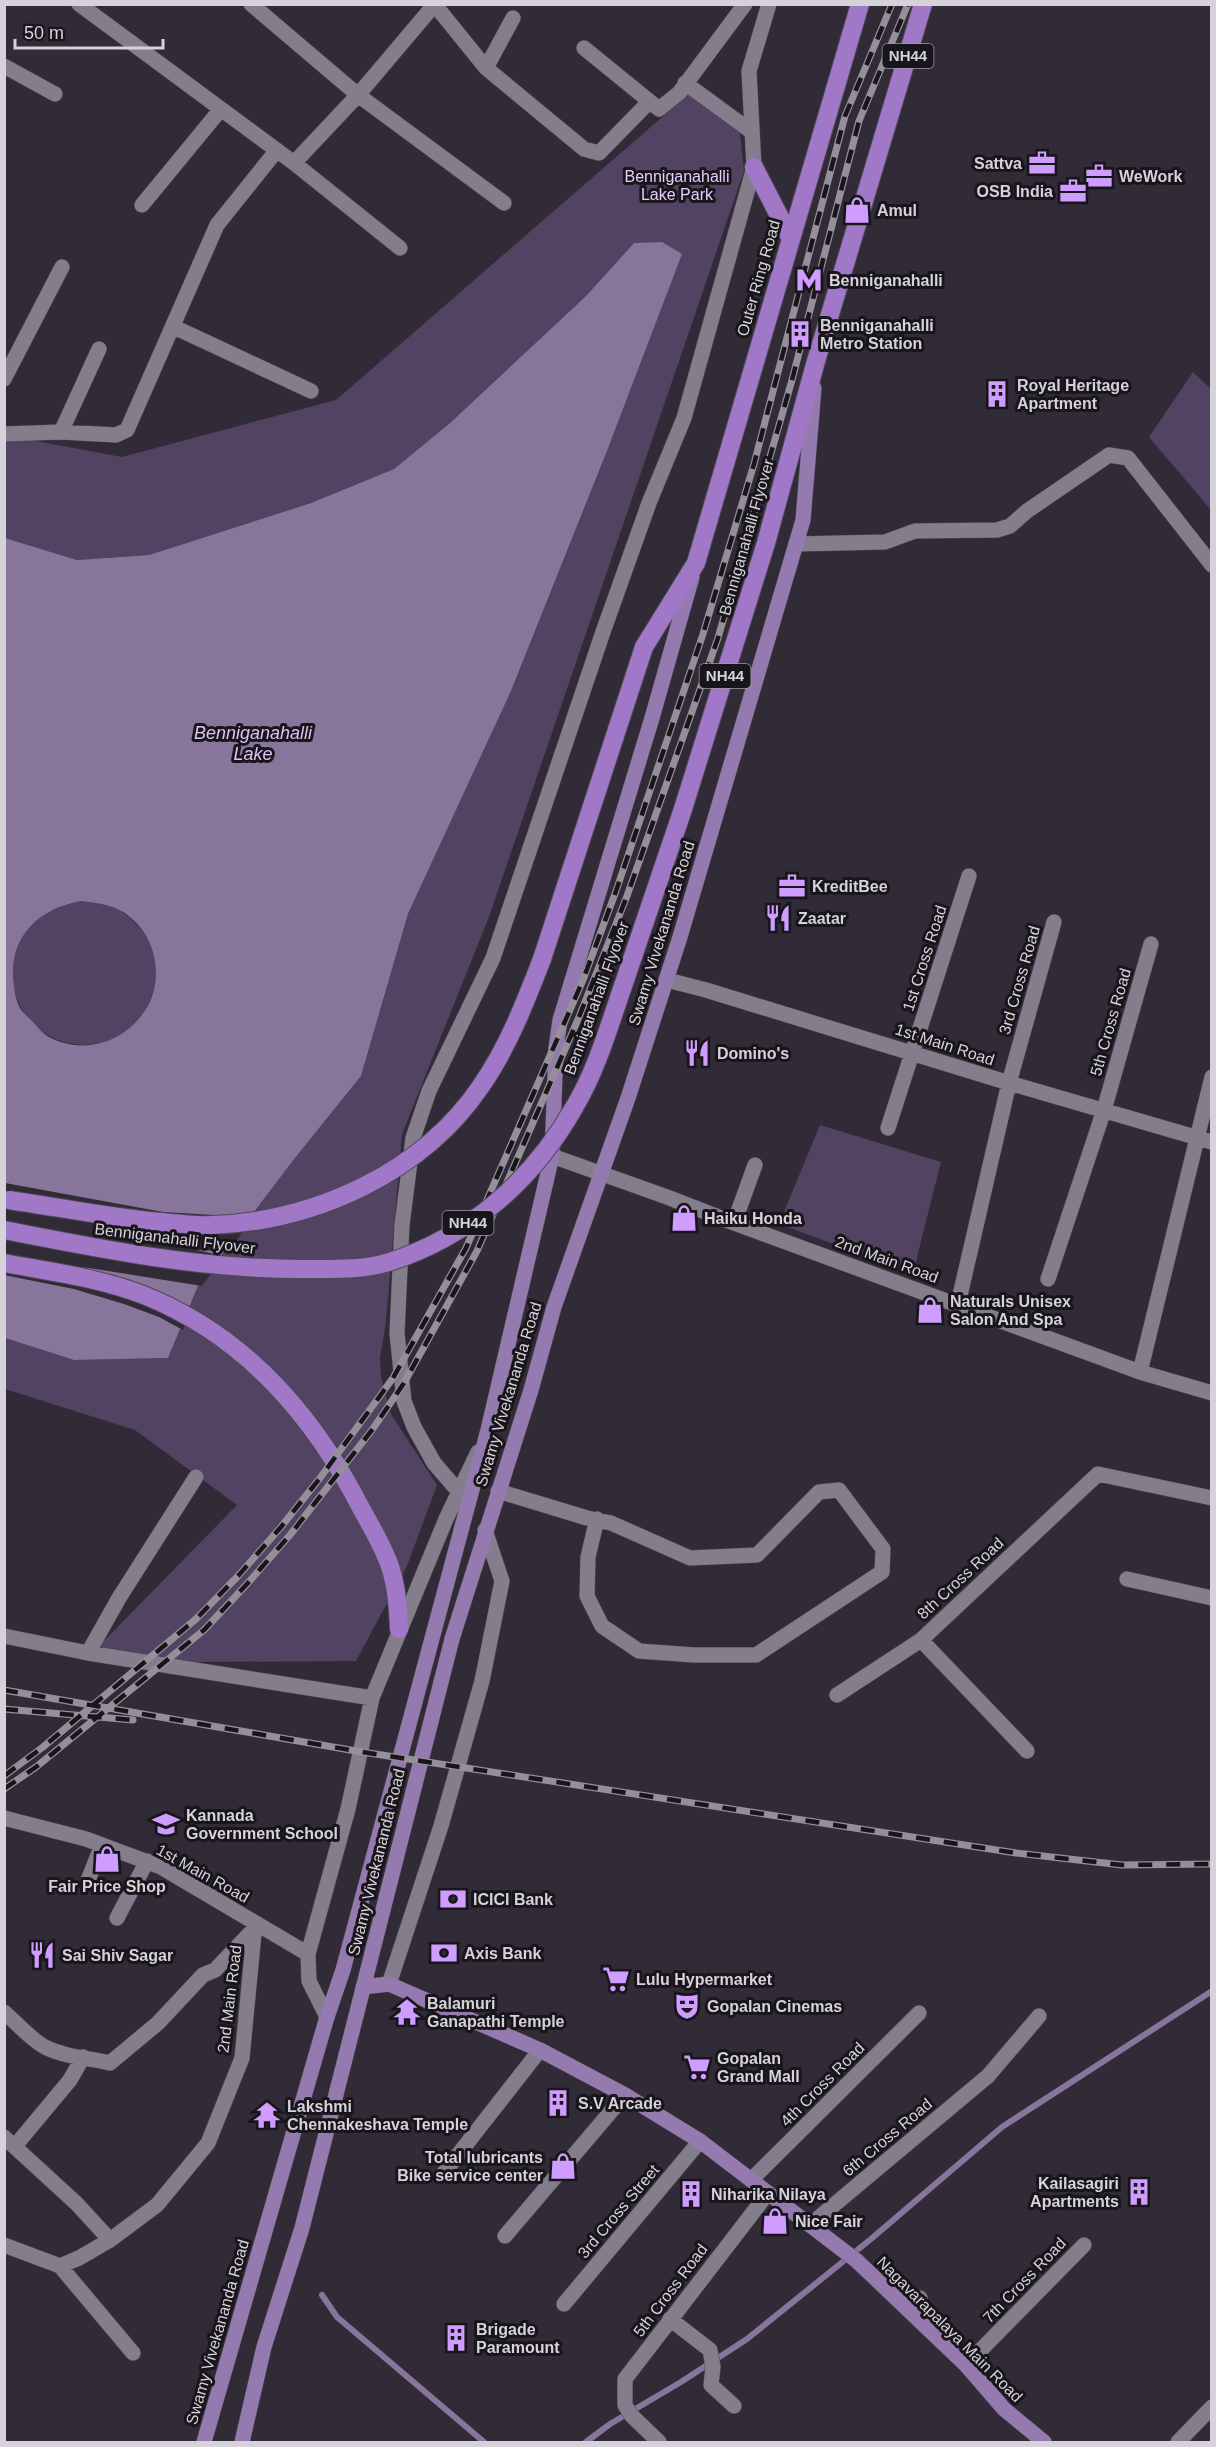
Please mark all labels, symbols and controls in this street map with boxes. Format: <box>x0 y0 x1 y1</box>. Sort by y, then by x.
scale bar <box>15 12 164 50</box>
text: 50 m <box>24 23 64 43</box>
road number: NH44 <box>882 44 934 68</box>
office icon: Sattva <box>1027 148 1057 178</box>
place label: Sattva <box>974 155 1022 172</box>
office icon: WeWork <box>1084 161 1114 191</box>
park label: Benniganahalli Lake Park <box>625 168 729 203</box>
place label: WeWork <box>1119 168 1183 185</box>
office icon: OSB India <box>1058 176 1088 206</box>
place label: OSB India <box>977 183 1053 200</box>
shop icon: Amul <box>842 195 872 225</box>
place label: Amul <box>877 202 917 219</box>
street label: Outer Ring Road <box>734 218 783 338</box>
metro station icon: Benniganahalli <box>794 265 824 295</box>
place label: Benniganahalli <box>829 272 943 289</box>
place label: Benniganahalli Metro Station <box>820 317 934 352</box>
building icon: Benniganahalli Metro Station <box>785 319 815 349</box>
place label: Royal Heritage Apartment <box>1017 377 1129 412</box>
building icon: Royal Heritage Apartment <box>982 379 1012 409</box>
street label: Benniganahalli Flyover <box>716 456 777 617</box>
road number: NH44 <box>700 664 750 688</box>
water label: Benniganahalli Lake <box>194 723 313 764</box>
street label: Swamy Vivekananda Road <box>625 839 698 1027</box>
office icon: KreditBee <box>777 871 807 901</box>
place label: KreditBee <box>812 878 888 895</box>
restaurant icon: Zaatar <box>763 903 793 933</box>
street label: 1st Cross Road <box>899 903 950 1013</box>
place label: Zaatar <box>798 910 846 927</box>
street label: Benniganahalli Flyover <box>561 919 632 1077</box>
street label: 3rd Cross Road <box>996 924 1043 1036</box>
street label: 5th Cross Road <box>1087 966 1134 1078</box>
street label: 1st Main Road <box>893 1020 997 1069</box>
restaurant icon: Domino's <box>682 1038 712 1068</box>
place label: Domino's <box>717 1045 789 1062</box>
shop icon: Haiku Honda <box>669 1203 699 1233</box>
place label: Haiku Honda <box>704 1210 802 1227</box>
road number: NH44 <box>442 1211 494 1235</box>
street label: Benniganahalli Flyover <box>94 1220 257 1257</box>
street label: 2nd Main Road <box>833 1233 941 1286</box>
place label: Naturals Unisex Salon And Spa <box>950 1293 1071 1328</box>
shop icon: Naturals Unisex Salon And Spa <box>915 1295 945 1325</box>
street label: Swamy Vivekananda Road <box>472 1300 545 1488</box>
street label: 8th Cross Road <box>914 1534 1007 1622</box>
street label: Swamy Vivekananda Road <box>345 1767 408 1957</box>
place label: Kannada Government School <box>186 1807 338 1842</box>
school or university icon: Kannada Government School <box>151 1809 181 1839</box>
street label: 1st Main Road <box>154 1841 252 1906</box>
shop icon: Fair Price Shop <box>92 1844 122 1874</box>
place label: Fair Price Shop <box>48 1878 166 1895</box>
bank icon: ICICI Bank <box>438 1884 468 1914</box>
place label: ICICI Bank <box>473 1891 553 1908</box>
bank icon: Axis Bank <box>429 1938 459 1968</box>
restaurant icon: Sai Shiv Sagar <box>27 1940 57 1970</box>
street label: 2nd Main Road <box>214 1944 245 2054</box>
place label: Axis Bank <box>464 1945 541 1962</box>
place label: Sai Shiv Sagar <box>62 1947 173 1964</box>
supermarket icon: Lulu Hypermarket <box>601 1964 631 1994</box>
place label: Lulu Hypermarket <box>636 1971 773 1988</box>
theatre icon: Gopalan Cinemas <box>672 1991 702 2021</box>
place label: Balamuri Ganapathi Temple <box>427 1995 565 2030</box>
temple icon: Balamuri Ganapathi Temple <box>392 1997 422 2027</box>
place label: Gopalan Cinemas <box>707 1998 842 2015</box>
street label: 4th Cross Road <box>777 2039 868 2130</box>
place label: Gopalan Grand Mall <box>717 2050 800 2085</box>
supermarket icon: Gopalan Grand Mall <box>682 2052 712 2082</box>
building icon: S.V Arcade <box>543 2088 573 2118</box>
place label: S.V Arcade <box>578 2095 662 2112</box>
street label: 6th Cross Road <box>839 2095 935 2180</box>
place label: Lakshmi Chennakeshava Temple <box>287 2098 468 2133</box>
temple icon: Lakshmi Chennakeshava Temple <box>252 2100 282 2130</box>
place label: Total lubricants Bike service center <box>397 2149 543 2184</box>
shop icon: Total lubricants Bike service center <box>548 2151 578 2181</box>
street label: 3rd Cross Street <box>574 2161 663 2261</box>
place label: Kailasagiri Apartments <box>1030 2175 1119 2210</box>
building icon: Kailasagiri Apartments <box>1124 2177 1154 2207</box>
building icon: Niharika Nilaya <box>676 2179 706 2209</box>
place label: Niharika Nilaya <box>711 2186 826 2203</box>
shop icon: Nice Fair <box>760 2206 790 2236</box>
place label: Nice Fair <box>795 2213 863 2230</box>
street label: 7th Cross Road <box>980 2234 1069 2326</box>
street label: Swamy Vivekananda Road <box>183 2238 252 2427</box>
street label: 5th Cross Road <box>630 2241 711 2340</box>
street label: Nagavarapalaya Main Road <box>874 2253 1026 2405</box>
place label: Brigade Paramount <box>476 2321 560 2356</box>
building icon: Brigade Paramount <box>441 2323 471 2353</box>

